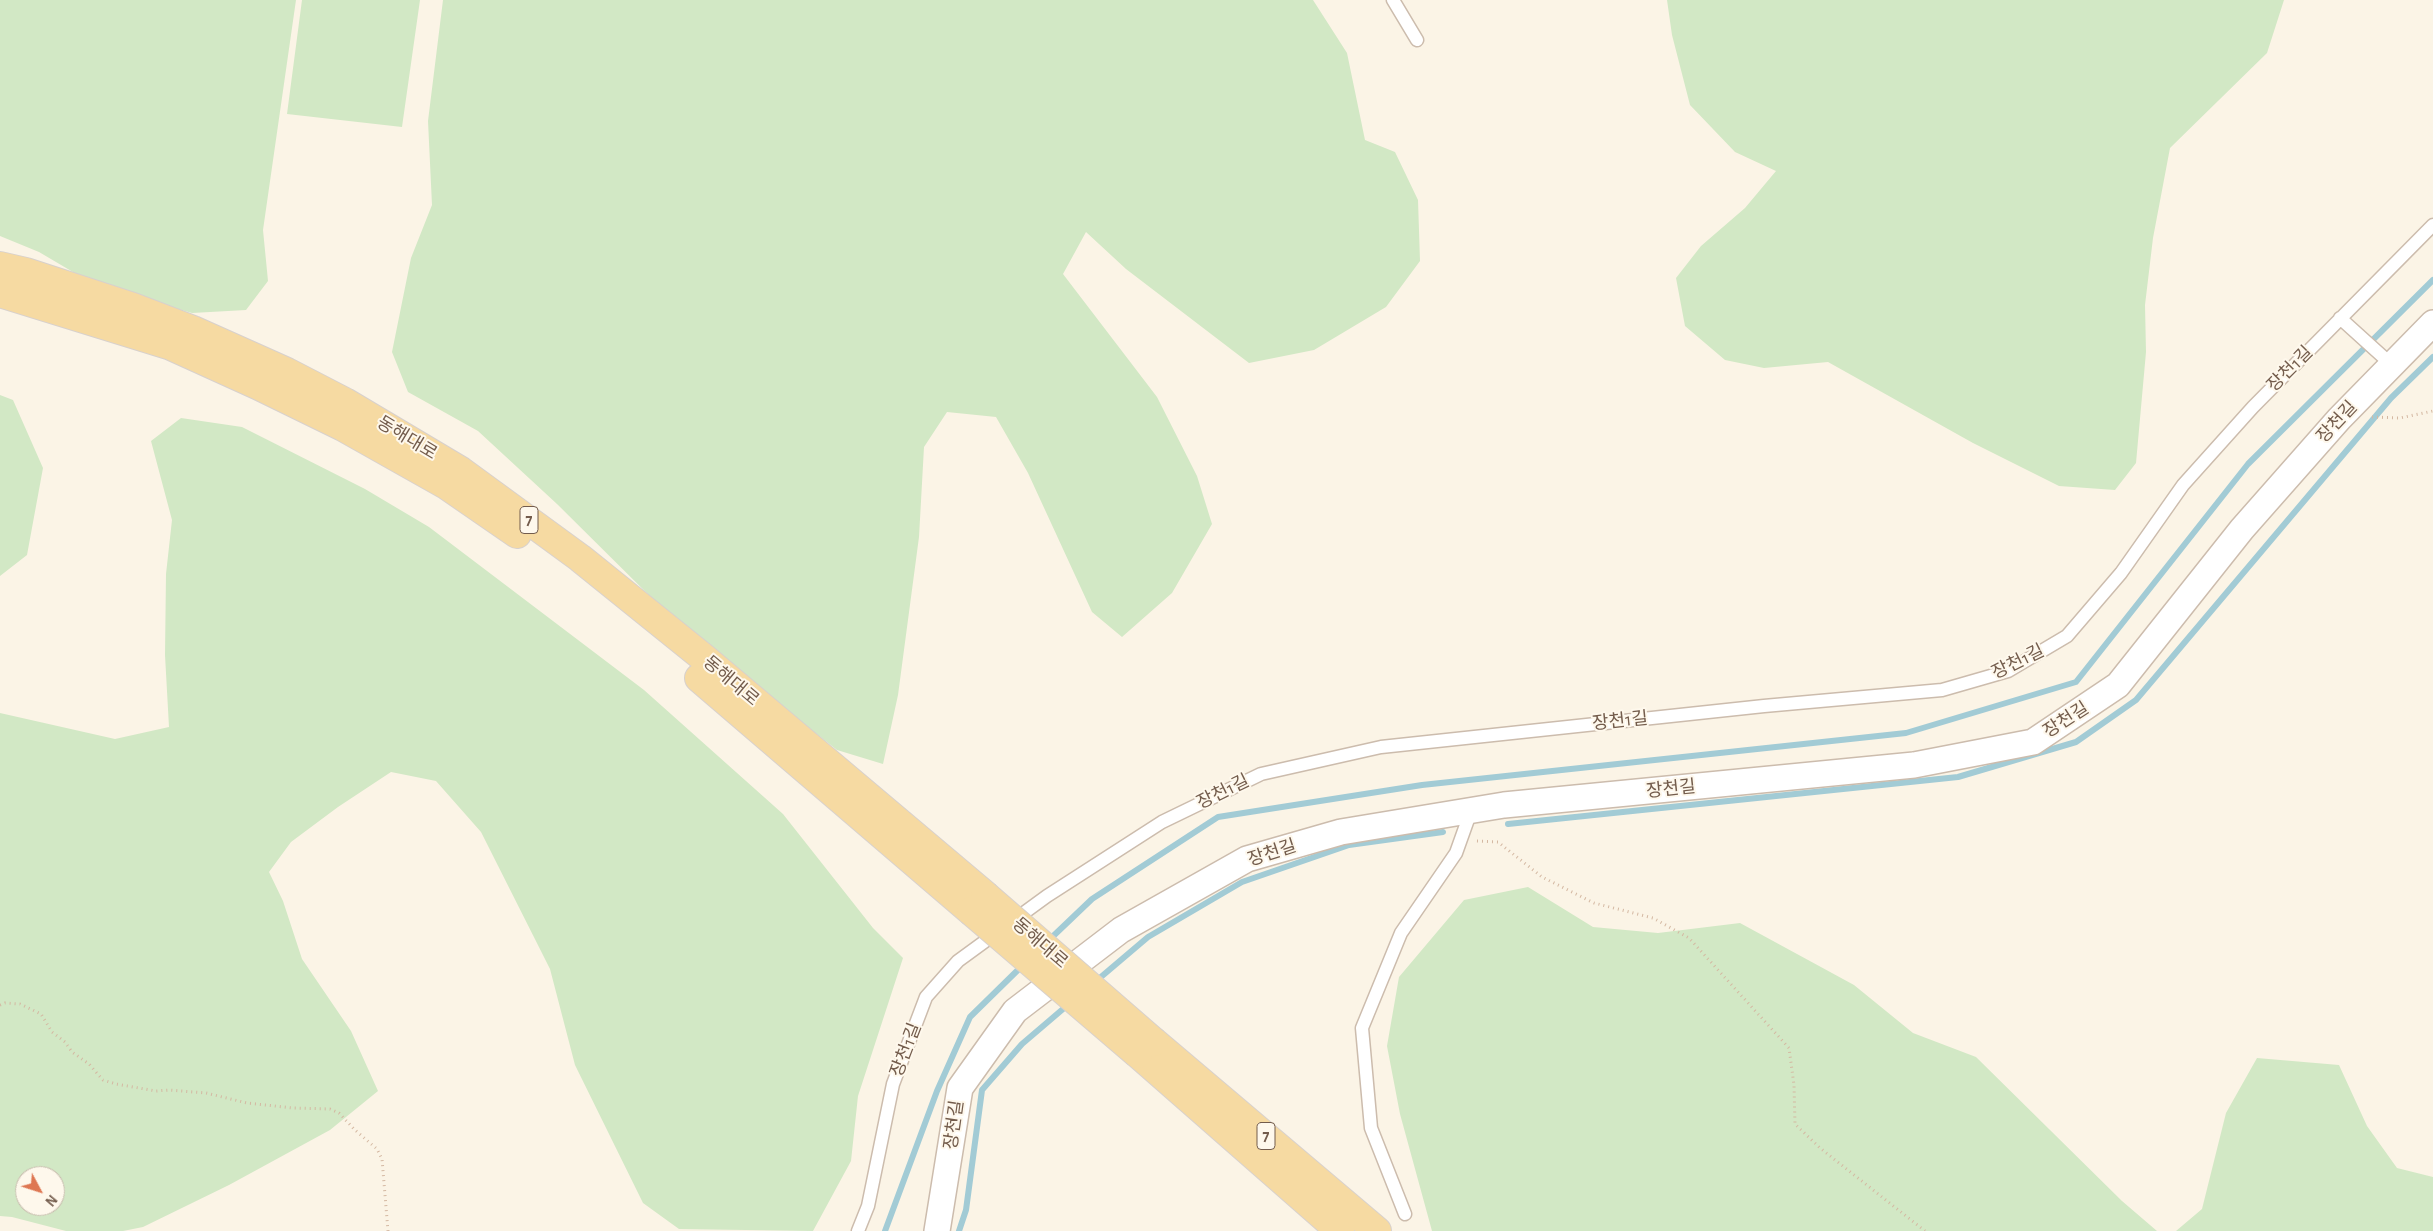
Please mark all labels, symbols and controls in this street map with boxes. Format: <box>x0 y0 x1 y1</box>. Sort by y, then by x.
street label: 장천1길 <box>2263 342 2317 396</box>
street label: 장천길 <box>2312 396 2362 448</box>
street label: 동해대로 <box>373 412 441 464</box>
road number: 7 <box>520 506 538 534</box>
street label: 장천1길 <box>1988 640 2048 684</box>
street label: 동해대로 <box>699 651 763 711</box>
street label: 장천길 <box>2039 697 2093 743</box>
street label: 장천1길 <box>1591 707 1649 735</box>
street label: 장천1길 <box>1193 770 1253 814</box>
street label: 장천길 <box>1645 776 1697 802</box>
street label: 장천길 <box>1245 835 1299 871</box>
street label: 동해대로 <box>1008 913 1072 973</box>
street label: 장천1길 <box>886 1020 926 1080</box>
street label: 장천길 <box>940 1099 968 1151</box>
road number: 7 <box>1257 1122 1275 1150</box>
north arrow <box>15 1166 65 1216</box>
text: N <box>42 1192 59 1208</box>

